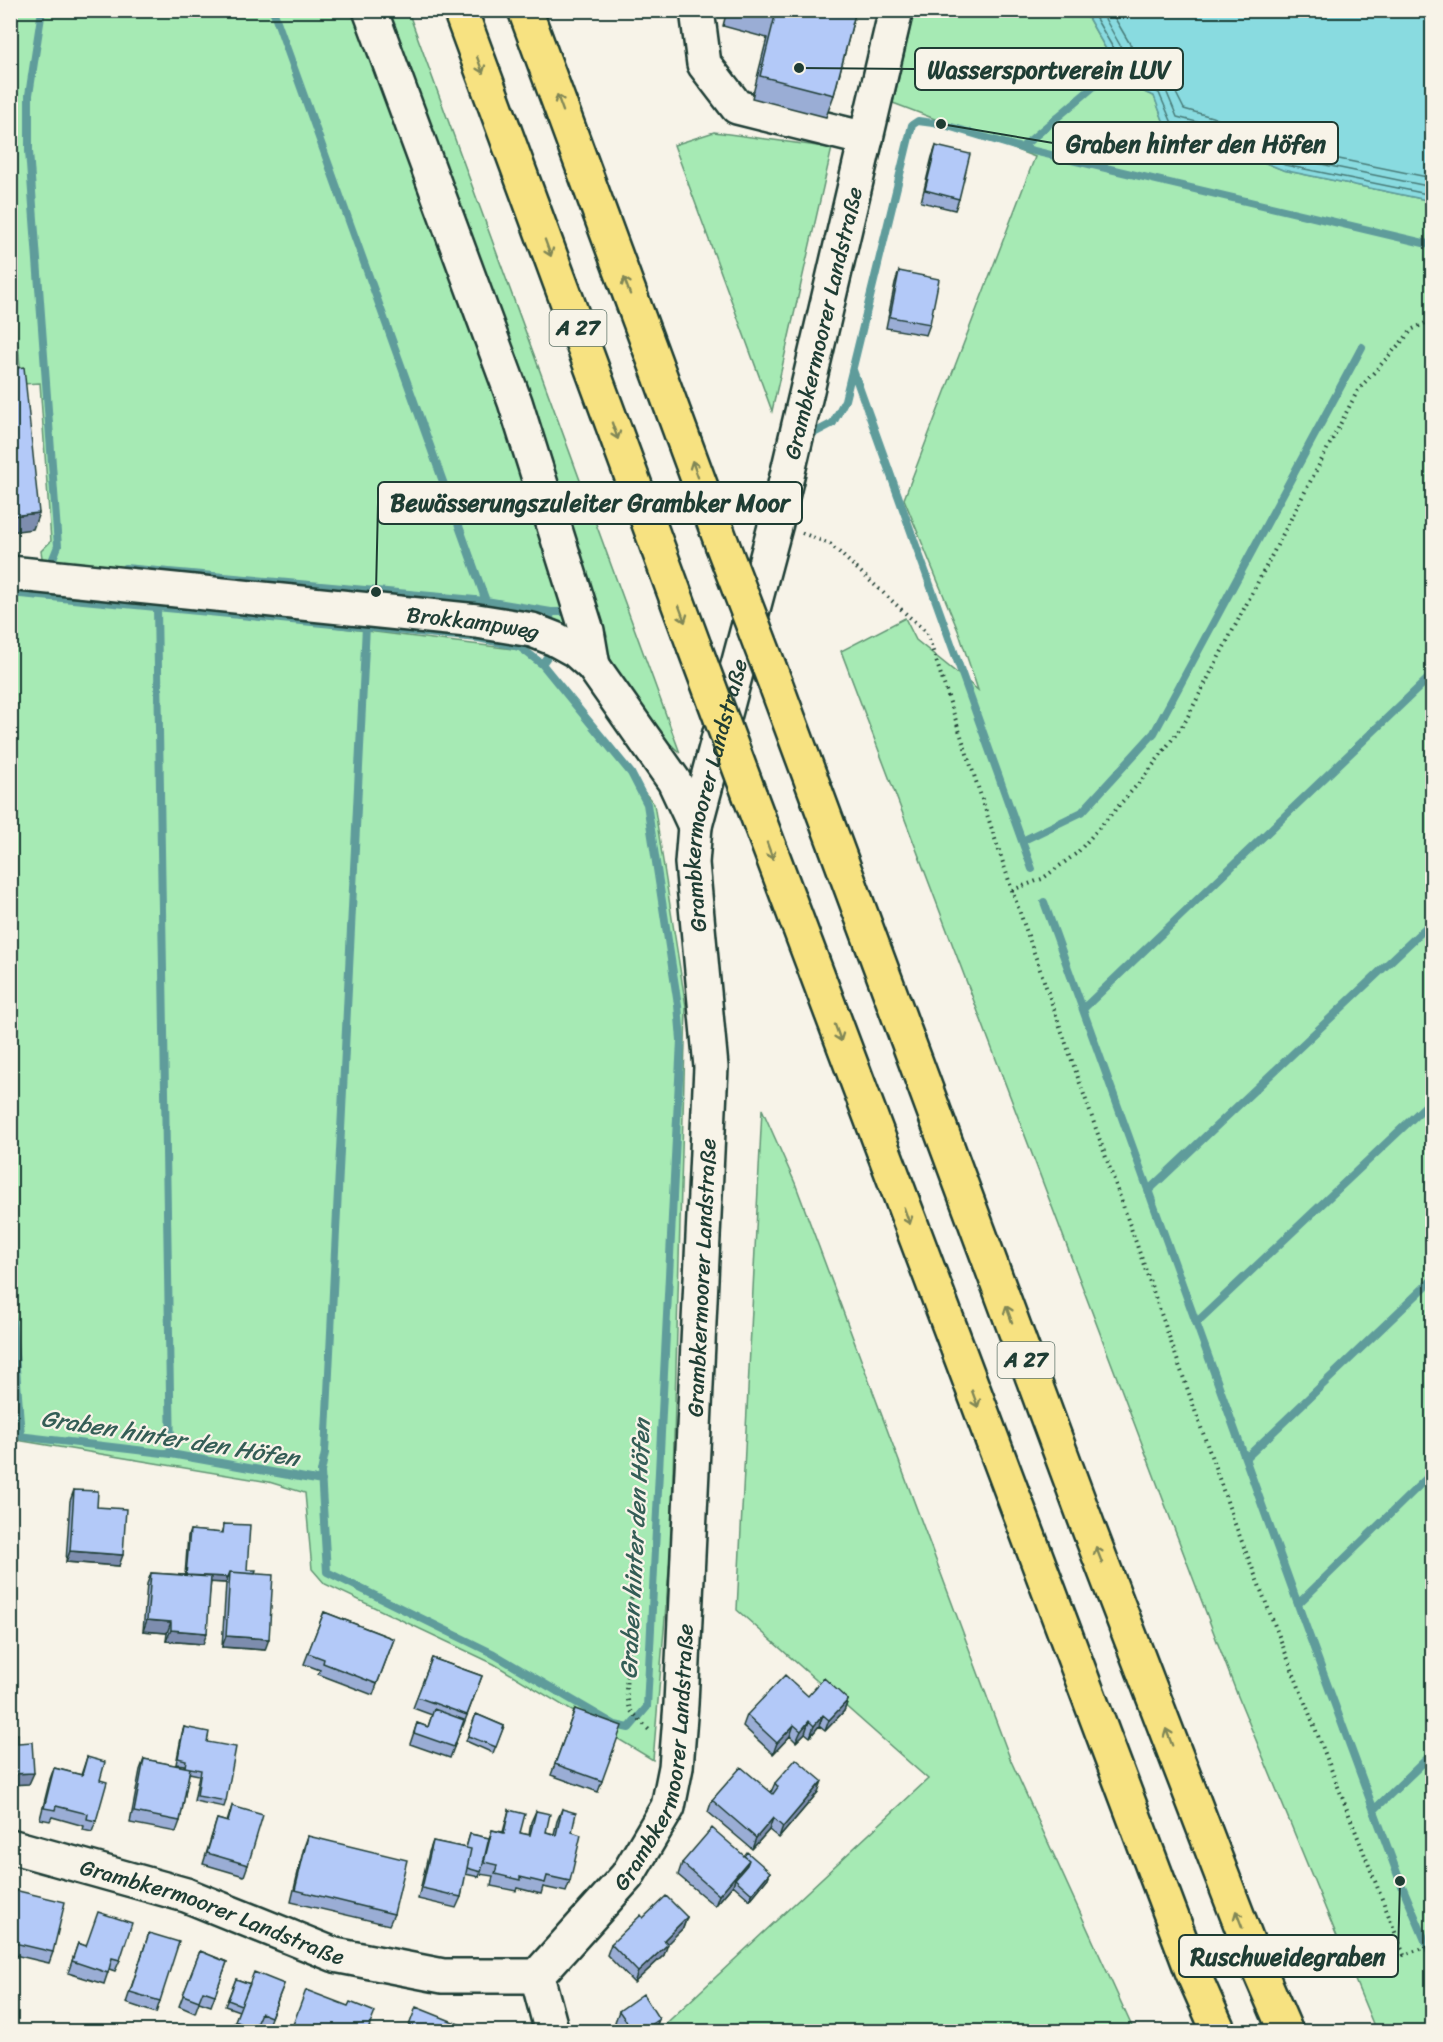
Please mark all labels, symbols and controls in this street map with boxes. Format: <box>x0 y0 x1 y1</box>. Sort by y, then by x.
callout: Wassersportverein LUV <box>915 48 1183 90</box>
text: Wassersportverein LUV <box>927 49 1172 91</box>
one-way arrow <box>475 55 486 74</box>
one-way arrow <box>553 95 564 113</box>
callout: Graben hinter den Höfen <box>1053 122 1338 164</box>
text: Graben hinter den Höfen <box>1066 123 1326 165</box>
street label: Grambkermoorer Landstraße <box>772 183 874 463</box>
one-way arrow <box>544 238 555 257</box>
one-way arrow <box>621 278 632 296</box>
road number: A 27 <box>550 310 606 346</box>
one-way arrow <box>611 421 622 440</box>
one-way arrow <box>689 460 700 479</box>
callout: Bewässerungszuleiter Grambker Moor <box>378 482 802 524</box>
text: Bewässerungszuleiter Grambker Moor <box>390 482 792 524</box>
street label: Brokkampweg <box>405 594 546 651</box>
one-way arrow <box>678 604 689 623</box>
street label: Grambkermoorer Landstraße <box>672 654 758 934</box>
one-way arrow <box>766 841 777 859</box>
one-way arrow <box>834 1023 845 1042</box>
street label: Grambkermoorer Landstraße <box>675 1137 727 1418</box>
one-way arrow <box>902 1206 913 1225</box>
one-way arrow <box>1003 1305 1014 1323</box>
road number: A 27 <box>998 1342 1054 1378</box>
one-way arrow <box>970 1389 981 1407</box>
water label: Graben hinter den Höfen <box>38 1397 305 1480</box>
water label: Graben hinter den Höfen <box>607 1415 663 1680</box>
one-way arrow <box>1093 1547 1104 1565</box>
street label: Grambkermoorer Landstraße <box>603 1623 704 1900</box>
one-way arrow <box>1163 1729 1174 1747</box>
street label: Grambkermoorer Landstraße <box>76 1847 348 1976</box>
one-way arrow <box>1233 1911 1244 1929</box>
callout: Ruschweidegraben <box>1179 1935 1398 1977</box>
text: Ruschweidegraben <box>1190 1936 1385 1978</box>

